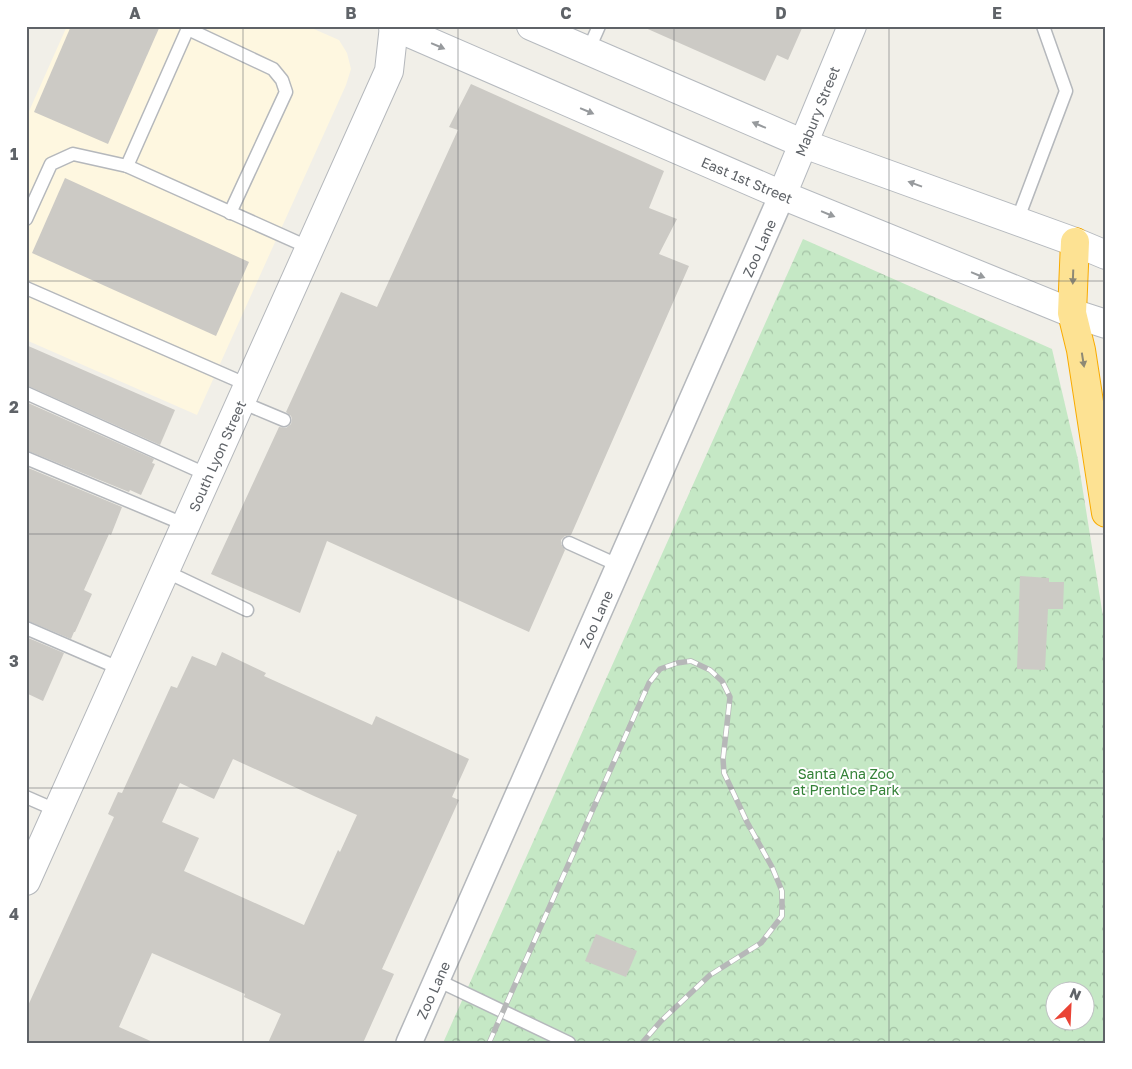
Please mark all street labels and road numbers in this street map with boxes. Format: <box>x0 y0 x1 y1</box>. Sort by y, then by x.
street label: Mabury Street <box>791 63 843 159</box>
street label: East 1st Street <box>699 153 795 207</box>
street label: Zoo Lane <box>739 217 779 279</box>
street label: South Lyon Street <box>185 398 249 514</box>
street label: Zoo Lane <box>576 588 616 650</box>
street label: Zoo Lane <box>413 959 453 1021</box>

